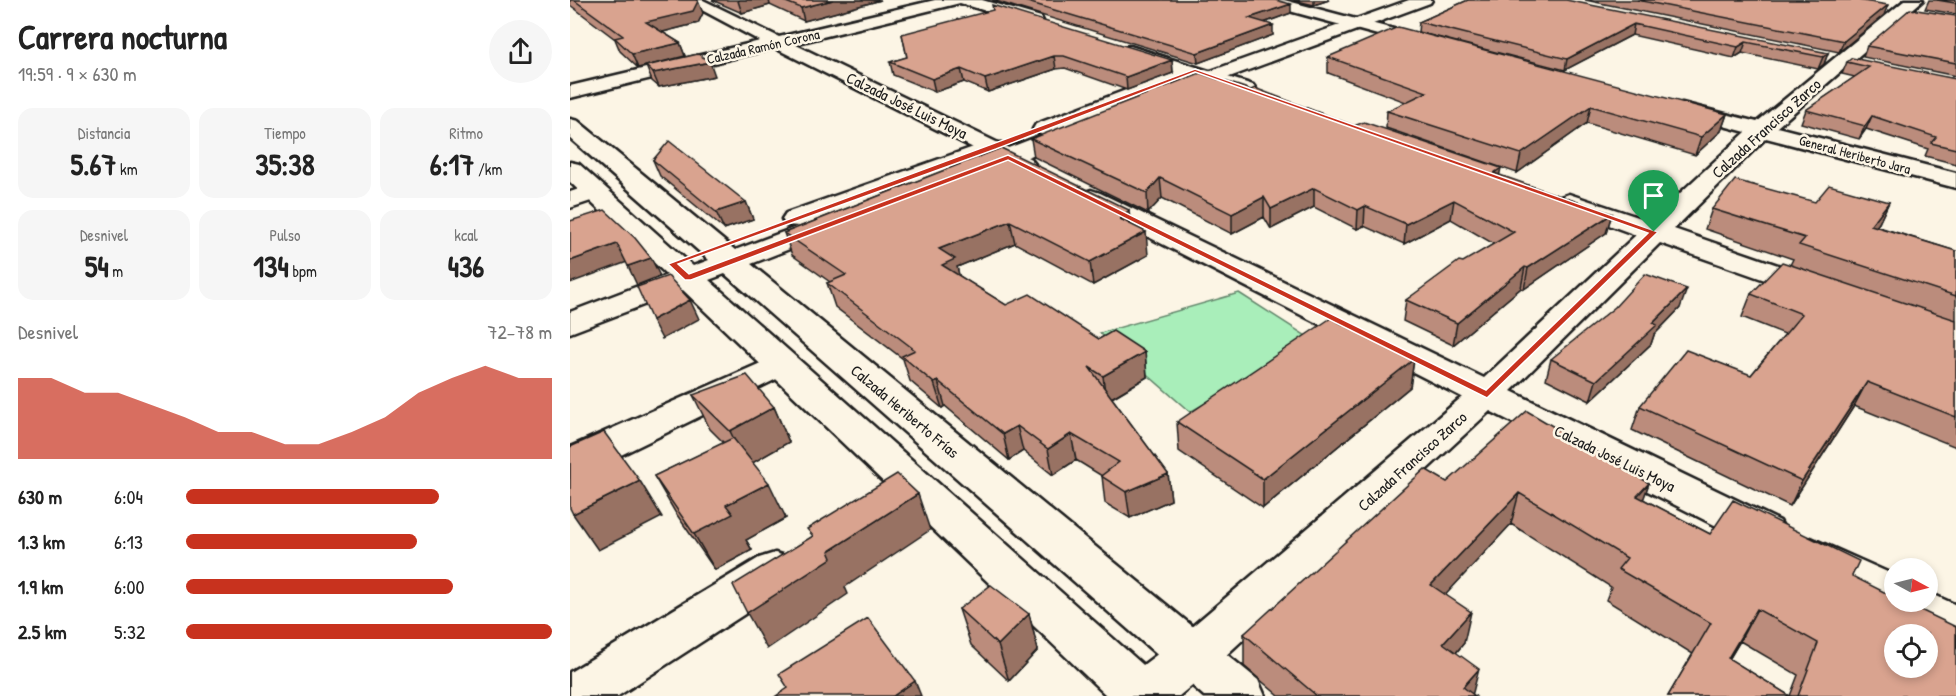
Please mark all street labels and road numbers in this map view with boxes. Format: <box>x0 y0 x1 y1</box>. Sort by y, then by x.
street label: Calzada Ramón Corona <box>705 24 822 68</box>
street label: Calzada José Luis Moya <box>843 66 971 144</box>
street label: Calzada Francisco Zarco <box>1707 73 1826 183</box>
street label: General Heriberto Jara <box>1797 130 1913 178</box>
street label: Calzada Heriberto Frías <box>846 359 964 463</box>
street label: Calzada Francisco Zarco <box>1353 406 1472 516</box>
street label: Calzada José Luis Moya <box>1551 419 1679 497</box>

